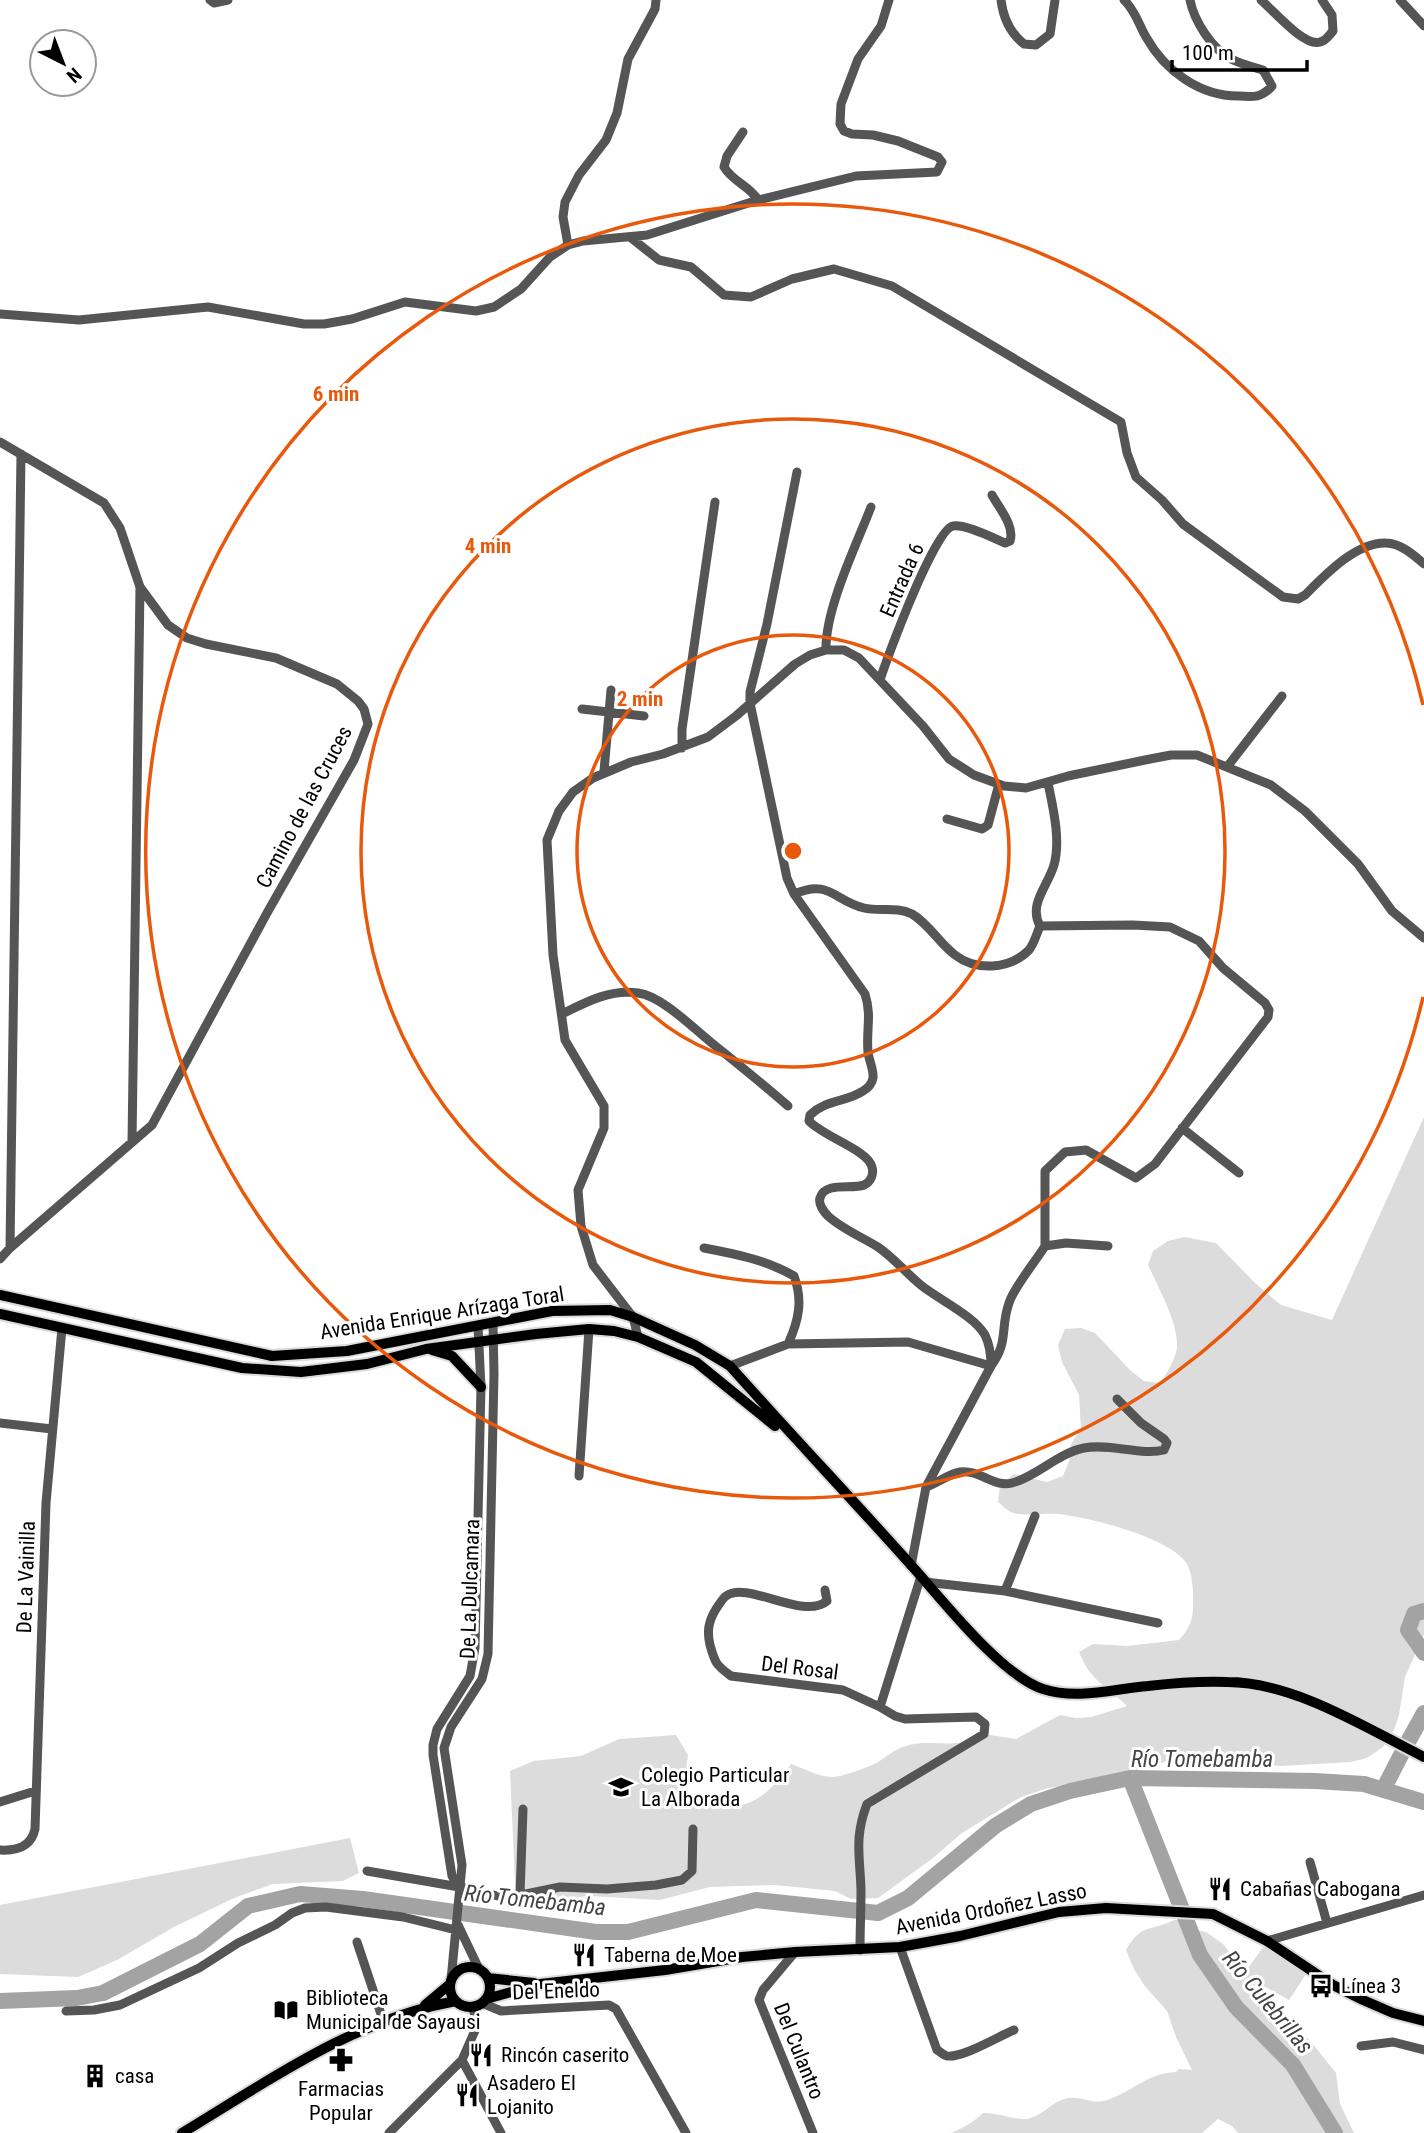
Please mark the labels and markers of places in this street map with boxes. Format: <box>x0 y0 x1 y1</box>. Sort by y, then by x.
centre of rings <box>781 839 805 863</box>
place label: Colegio Particular La Alborada <box>641 1763 789 1811</box>
school or university icon: Colegio Particular La Alborada <box>607 1773 635 1801</box>
restaurant icon: Cabañas Cabogana <box>1206 1875 1234 1903</box>
place label: Cabañas Cabogana <box>1240 1877 1401 1901</box>
restaurant icon: Taberna de Moe <box>570 1941 598 1969</box>
place label: Taberna de Moe <box>604 1943 737 1967</box>
bus stop icon: Línea 3 <box>1307 1972 1335 2000</box>
place label: Línea 3 <box>1341 1974 1401 1998</box>
place label: Biblioteca Municipal de Sayausi <box>306 1986 481 2034</box>
library icon: Biblioteca Municipal de Sayausi <box>272 1996 300 2024</box>
restaurant icon: Rincón caserito <box>467 2041 495 2069</box>
place label: Rincón caserito <box>501 2043 629 2067</box>
pharmacy icon: Farmacias Popular <box>327 2046 355 2074</box>
building icon: casa <box>81 2062 109 2090</box>
place label: casa <box>115 2064 154 2088</box>
place label: Asadero El Lojanito <box>487 2071 576 2119</box>
place label: Farmacias Popular <box>298 2077 384 2125</box>
restaurant icon: Asadero El Lojanito <box>453 2081 481 2109</box>

